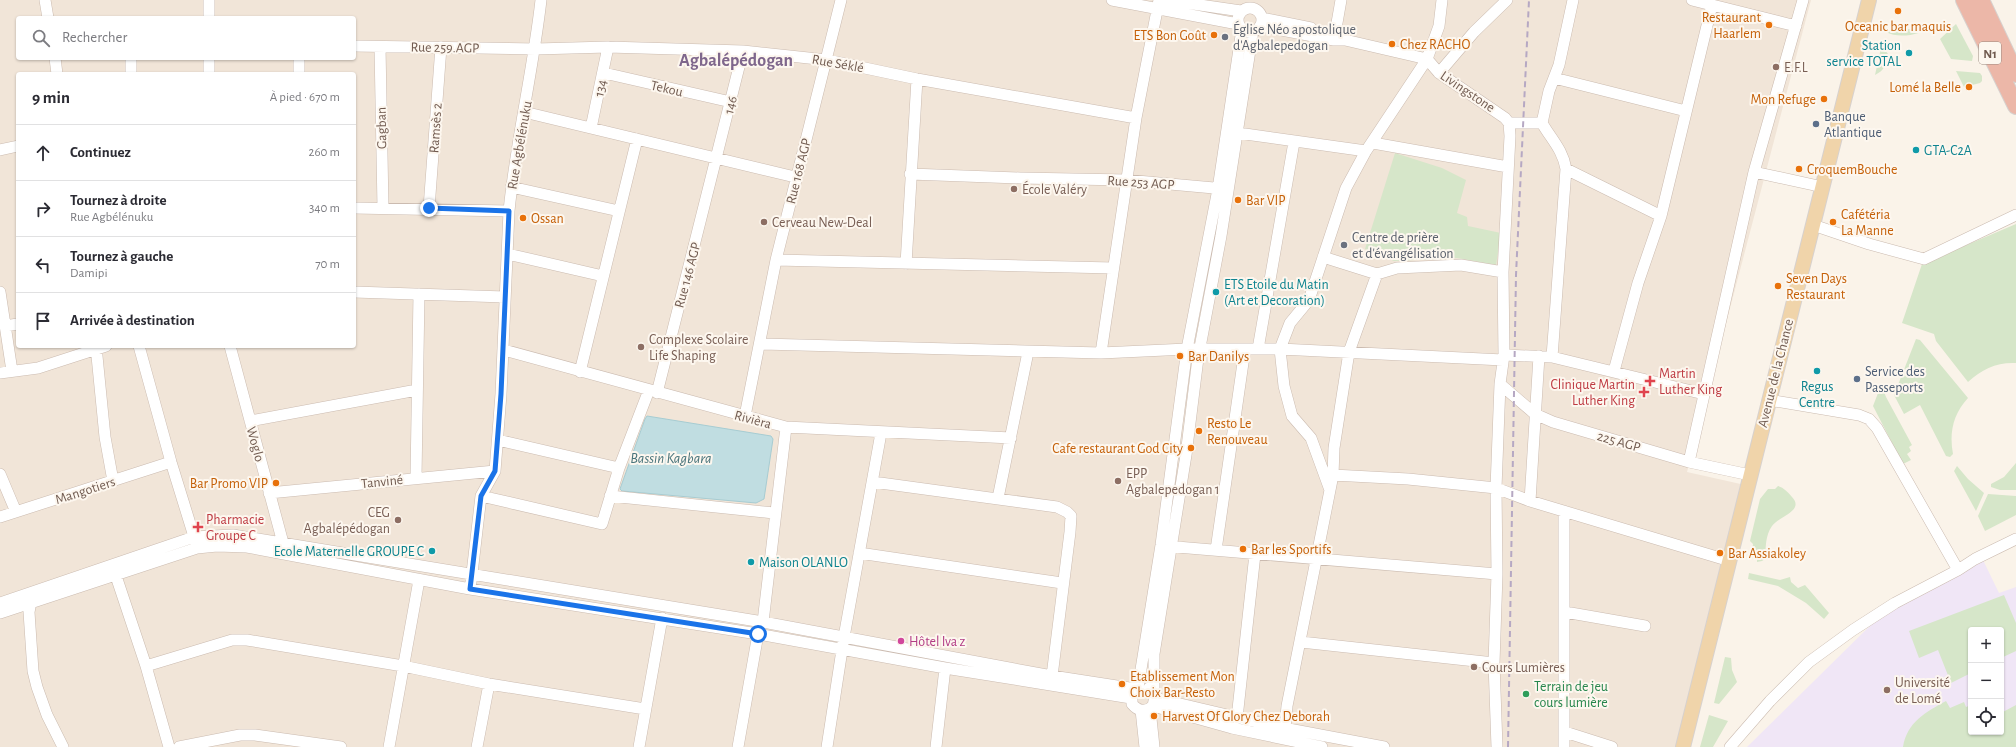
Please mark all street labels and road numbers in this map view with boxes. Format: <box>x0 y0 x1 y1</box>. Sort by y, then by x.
street label: Rue 259.AGP <box>410 40 480 56</box>
road number: N1 <box>1979 42 2001 64</box>
street label: Rue Séklé <box>811 53 865 75</box>
street label: Livingstone <box>1438 69 1497 115</box>
street label: 134 <box>592 78 610 98</box>
street label: Tekou <box>649 78 684 99</box>
street label: 146 <box>722 95 740 116</box>
street label: Rue Agbélénuku <box>505 100 535 191</box>
street label: Ramsès 2 <box>427 102 445 154</box>
street label: Gagban <box>375 107 389 149</box>
street label: Rue 168 AGP <box>784 137 814 206</box>
street label: Rue 253 AGP <box>1107 174 1175 192</box>
street label: Rue 146 AGP <box>672 241 703 310</box>
street label: Avenue de la Chance <box>1756 318 1796 429</box>
street label: Rivièra <box>733 408 773 432</box>
street label: Woglo <box>244 425 266 464</box>
street label: 225 AGP <box>1595 429 1642 455</box>
street label: Tanviné <box>360 473 404 491</box>
street label: Mangotiers <box>54 475 117 507</box>

